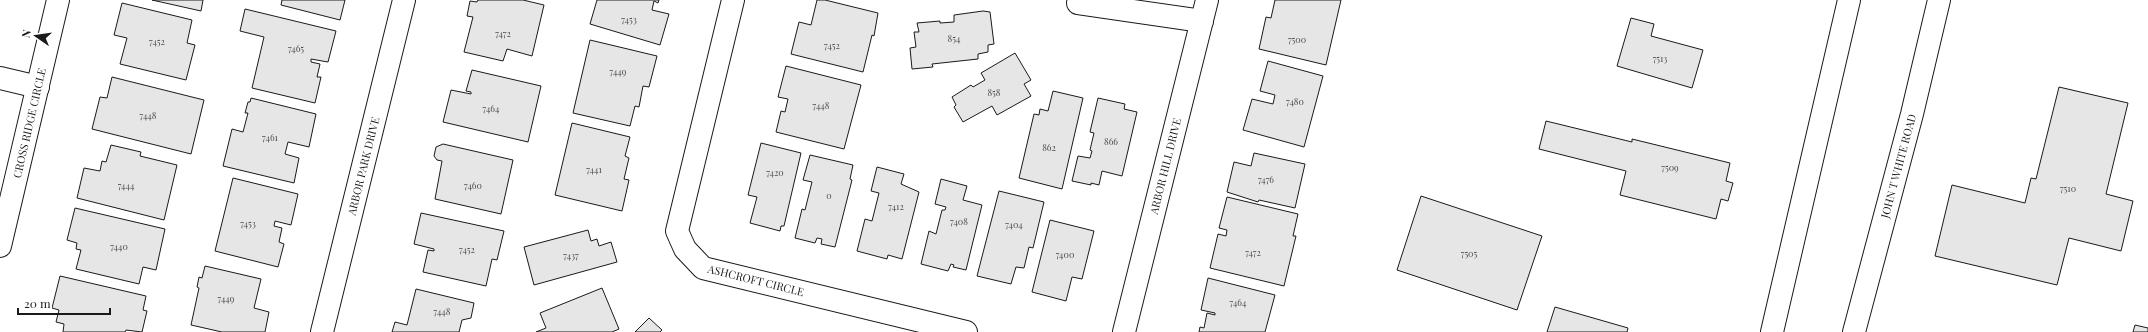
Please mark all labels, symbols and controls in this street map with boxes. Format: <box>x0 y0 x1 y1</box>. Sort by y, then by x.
house number: 7453 <box>621 13 637 25</box>
north arrow <box>16 16 56 56</box>
house number: 7472 <box>495 27 511 39</box>
text: N <box>18 28 34 39</box>
house number: 854 <box>948 32 961 44</box>
house number: 7500 <box>1288 33 1306 45</box>
house number: 7452 <box>149 35 165 47</box>
house number: 7452 <box>824 39 840 51</box>
house number: 7465 <box>288 42 304 54</box>
house number: 7513 <box>1653 52 1667 64</box>
house number: 7449 <box>610 65 627 77</box>
street label: CROSS RIDGE CIRCLE <box>9 66 49 180</box>
house number: 858 <box>987 86 1001 98</box>
house number: 7480 <box>1286 95 1304 107</box>
house number: 7448 <box>813 99 830 111</box>
house number: 7464 <box>483 102 500 114</box>
house number: 7448 <box>140 109 157 121</box>
street label: JOHN T WHITE ROAD <box>1877 112 1919 221</box>
street label: ARBOR PARK DRIVE <box>343 115 383 218</box>
street label: ARBOR HILL DRIVE <box>1146 116 1184 217</box>
house number: 7461 <box>262 131 279 143</box>
house number: 866 <box>1104 135 1118 147</box>
house number: 862 <box>1042 141 1056 153</box>
house number: 7509 <box>1661 161 1679 173</box>
house number: 7441 <box>586 163 602 175</box>
house number: 7420 <box>766 166 784 178</box>
house number: 7476 <box>1258 173 1274 185</box>
house number: 7444 <box>118 179 135 191</box>
house number: 7460 <box>464 179 482 191</box>
house number: 7510 <box>2060 182 2076 194</box>
house number: 0 <box>826 189 832 201</box>
house number: 7412 <box>888 200 904 212</box>
house number: 7408 <box>950 215 968 227</box>
house number: 7453 <box>240 217 256 229</box>
house number: 7404 <box>1005 218 1023 230</box>
house number: 7440 <box>110 240 128 252</box>
house number: 7452 <box>459 243 475 255</box>
house number: 7472 <box>1245 246 1261 258</box>
house number: 7505 <box>1461 247 1478 259</box>
house number: 7400 <box>1056 248 1074 260</box>
house number: 7437 <box>563 249 579 261</box>
street label: ASHCROFT CIRCLE <box>705 261 806 299</box>
scale bar <box>18 290 110 316</box>
house number: 7449 <box>218 292 235 304</box>
text: 20 m <box>24 295 51 311</box>
house number: 7464 <box>1230 296 1247 308</box>
house number: 7448 <box>434 305 451 317</box>

